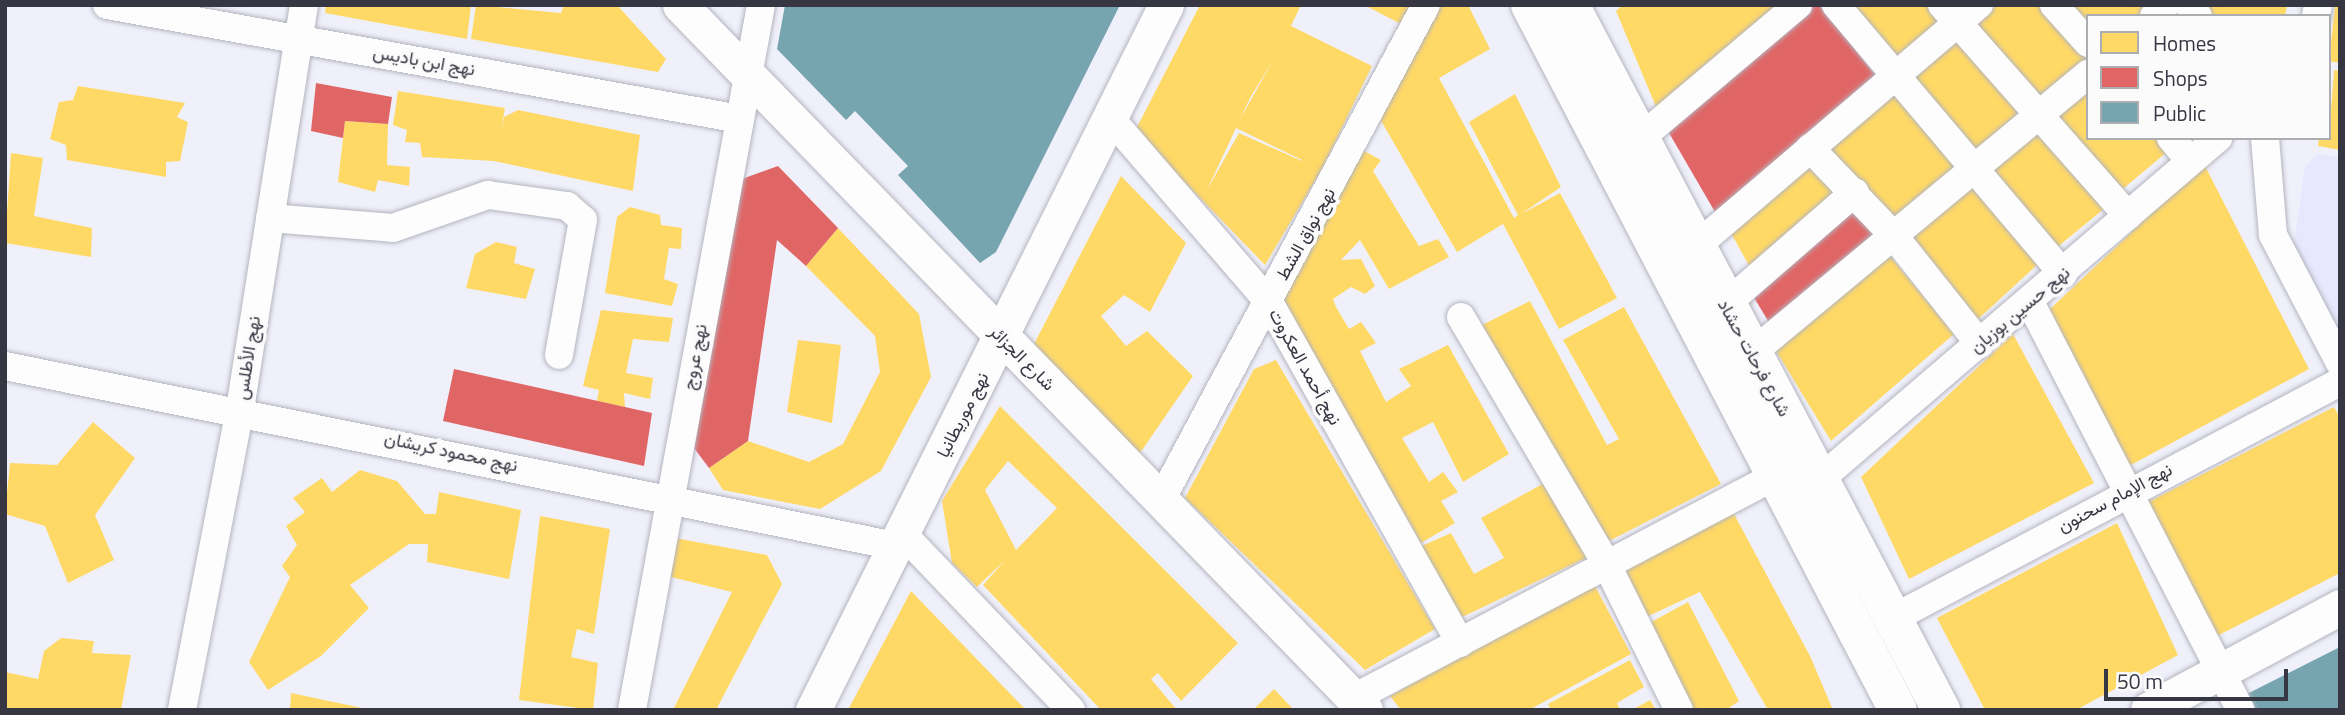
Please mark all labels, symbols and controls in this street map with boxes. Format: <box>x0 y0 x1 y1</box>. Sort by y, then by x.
legend <box>2086 14 2331 140</box>
text: Homes <box>2153 27 2216 59</box>
street label: نهج ابن باديس <box>371 41 477 81</box>
text: Shops <box>2153 62 2208 94</box>
text: Public <box>2153 97 2206 129</box>
street label: نهج نواق الشط <box>1272 184 1340 284</box>
street label: نهج حسين بوزيان <box>1966 262 2074 358</box>
street label: شارع فرحات حشاد <box>1713 295 1795 421</box>
street label: نهج أحمد العكروت <box>1264 305 1346 429</box>
street label: نهج الأطلس <box>231 315 265 401</box>
street label: شارع الجزائر <box>985 321 1059 395</box>
street label: نهج عروج <box>678 322 712 392</box>
street label: نهج موريطانيا <box>932 369 994 461</box>
street label: نهج محمود كريشان <box>382 427 520 477</box>
street label: نهج الإمام سحنون <box>2054 459 2176 537</box>
scale bar <box>2107 656 2291 700</box>
text: 50 m <box>2117 665 2163 697</box>

